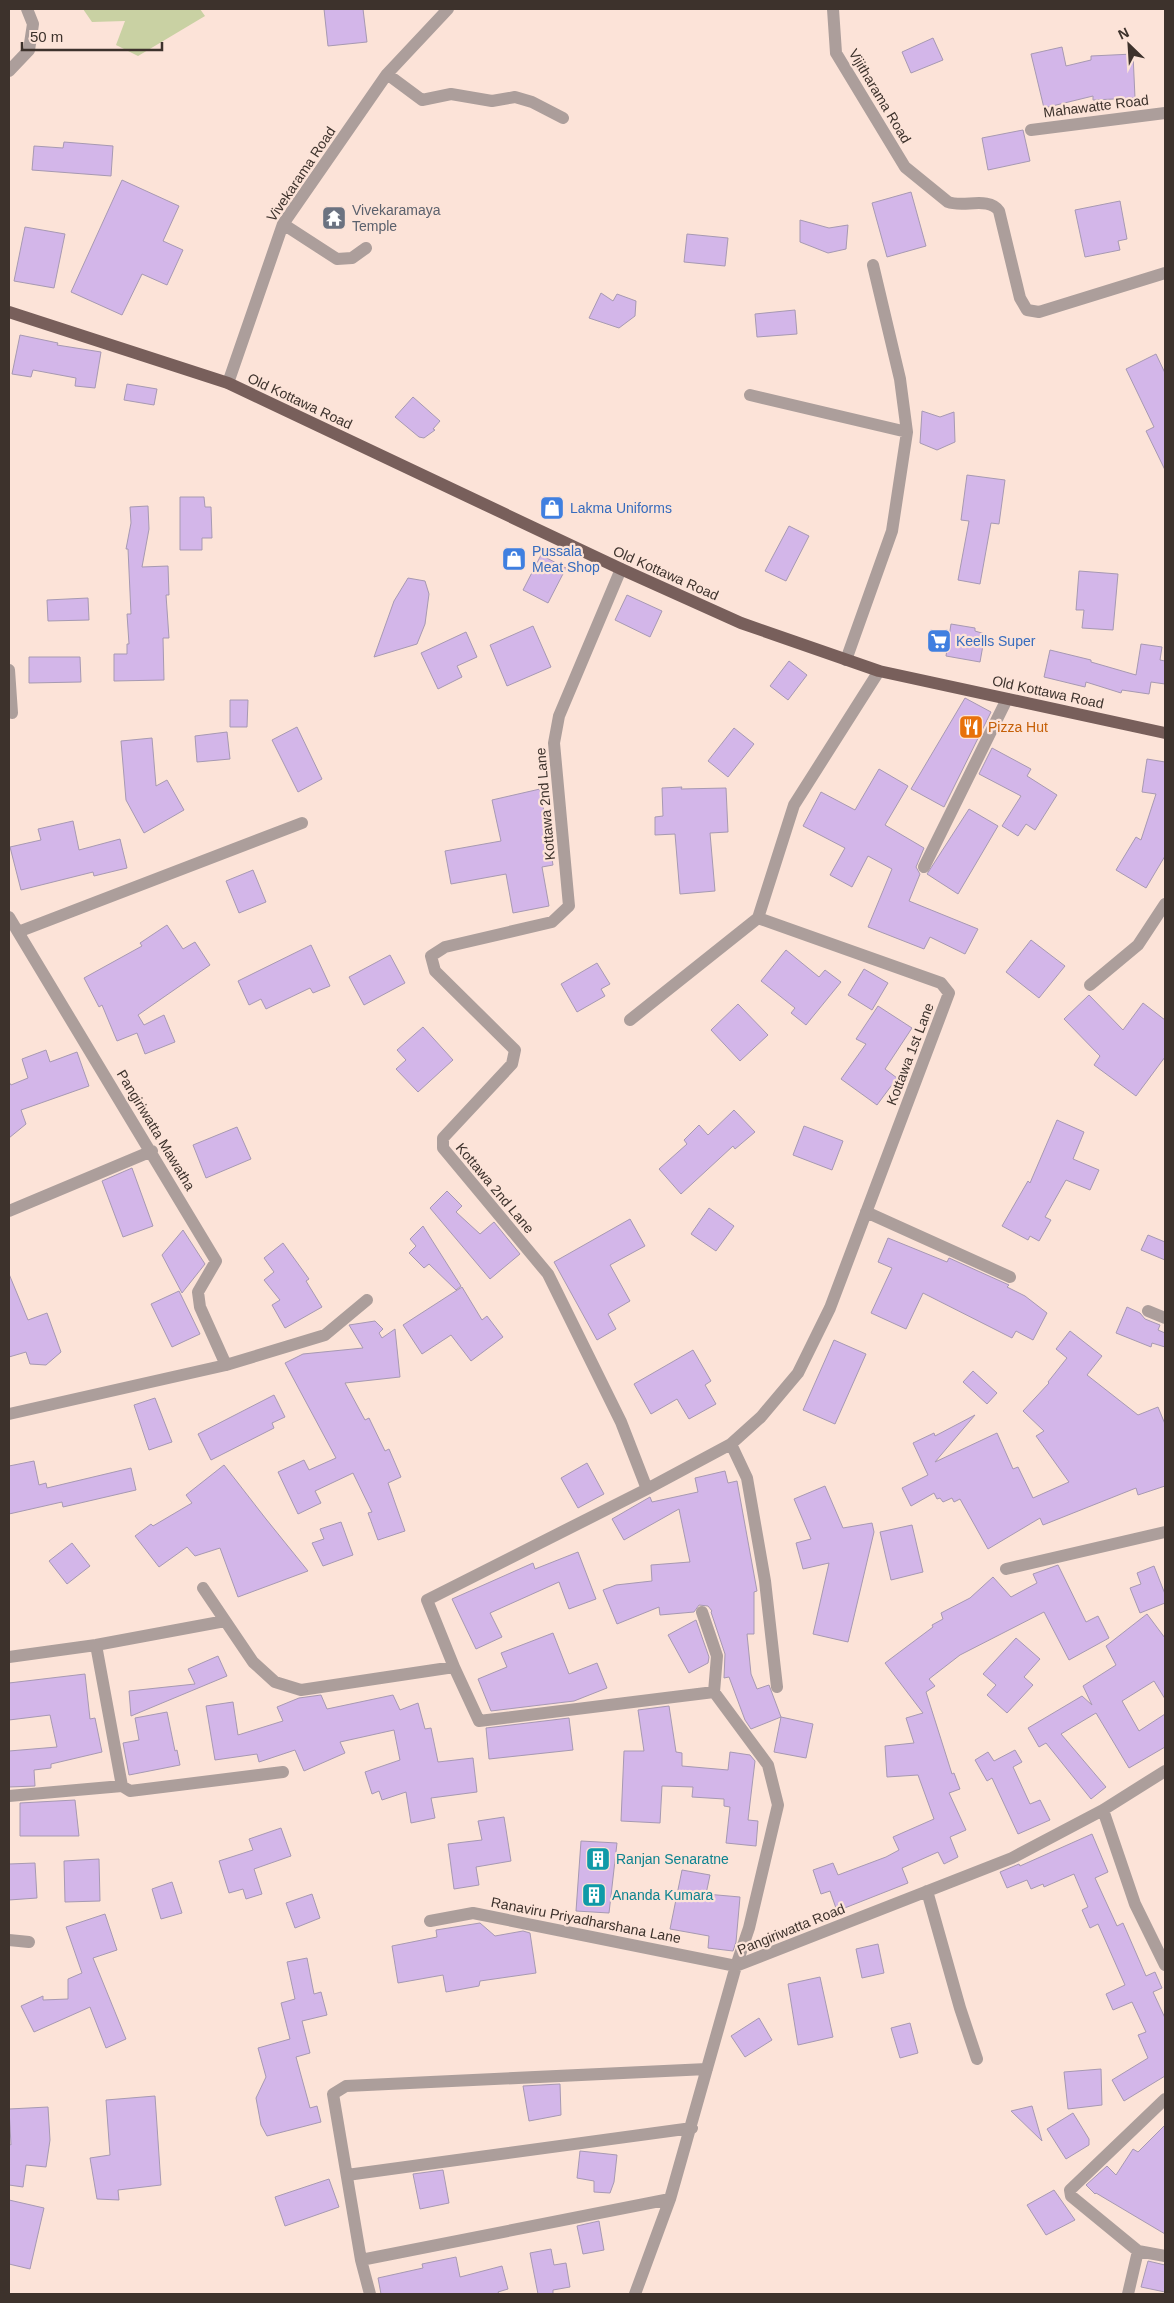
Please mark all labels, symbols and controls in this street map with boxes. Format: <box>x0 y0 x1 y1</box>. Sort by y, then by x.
scale bar <box>22 20 162 52</box>
north arrow <box>1104 20 1154 70</box>
text: N <box>1116 24 1131 43</box>
text: 50 m <box>30 28 63 45</box>
street label: Vijitharama Road <box>846 46 914 146</box>
street label: Mahawatte Road <box>1042 92 1150 120</box>
street label: Vivekarama Road <box>263 124 339 224</box>
place label: Vivekaramaya Temple <box>352 202 441 234</box>
temple icon: Vivekaramaya Temple <box>321 205 347 231</box>
street label: Old Kottawa Road <box>245 370 355 432</box>
shop icon: Lakma Uniforms <box>539 495 565 521</box>
place label: Lakma Uniforms <box>570 500 672 516</box>
place label: Pussala Meat Shop <box>532 543 600 575</box>
street label: Old Kottawa Road <box>611 543 721 603</box>
shop icon: Pussala Meat Shop <box>501 546 527 572</box>
supermarket icon: Keells Super <box>926 628 952 654</box>
place label: Keells Super <box>956 633 1036 649</box>
street label: Old Kottawa Road <box>991 672 1105 712</box>
restaurant icon: Pizza Hut <box>958 714 984 740</box>
place label: Pizza Hut <box>988 719 1048 735</box>
street label: Kottawa 2nd Lane <box>532 747 558 861</box>
street label: Kottawa 1st Lane <box>883 1000 937 1107</box>
street label: Pangiriwatta Mawatha <box>114 1067 198 1193</box>
street label: Kottawa 2nd Lane <box>453 1140 538 1237</box>
building icon: Ranjan Senaratne <box>585 1846 611 1872</box>
place label: Ranjan Senaratne <box>616 1851 729 1867</box>
building icon: Ananda Kumara <box>581 1882 607 1908</box>
place label: Ananda Kumara <box>612 1887 713 1903</box>
street label: Ranaviru Priyadharshana Lane <box>490 1894 682 1946</box>
street label: Pangiriwatta Road <box>735 1900 847 1958</box>

